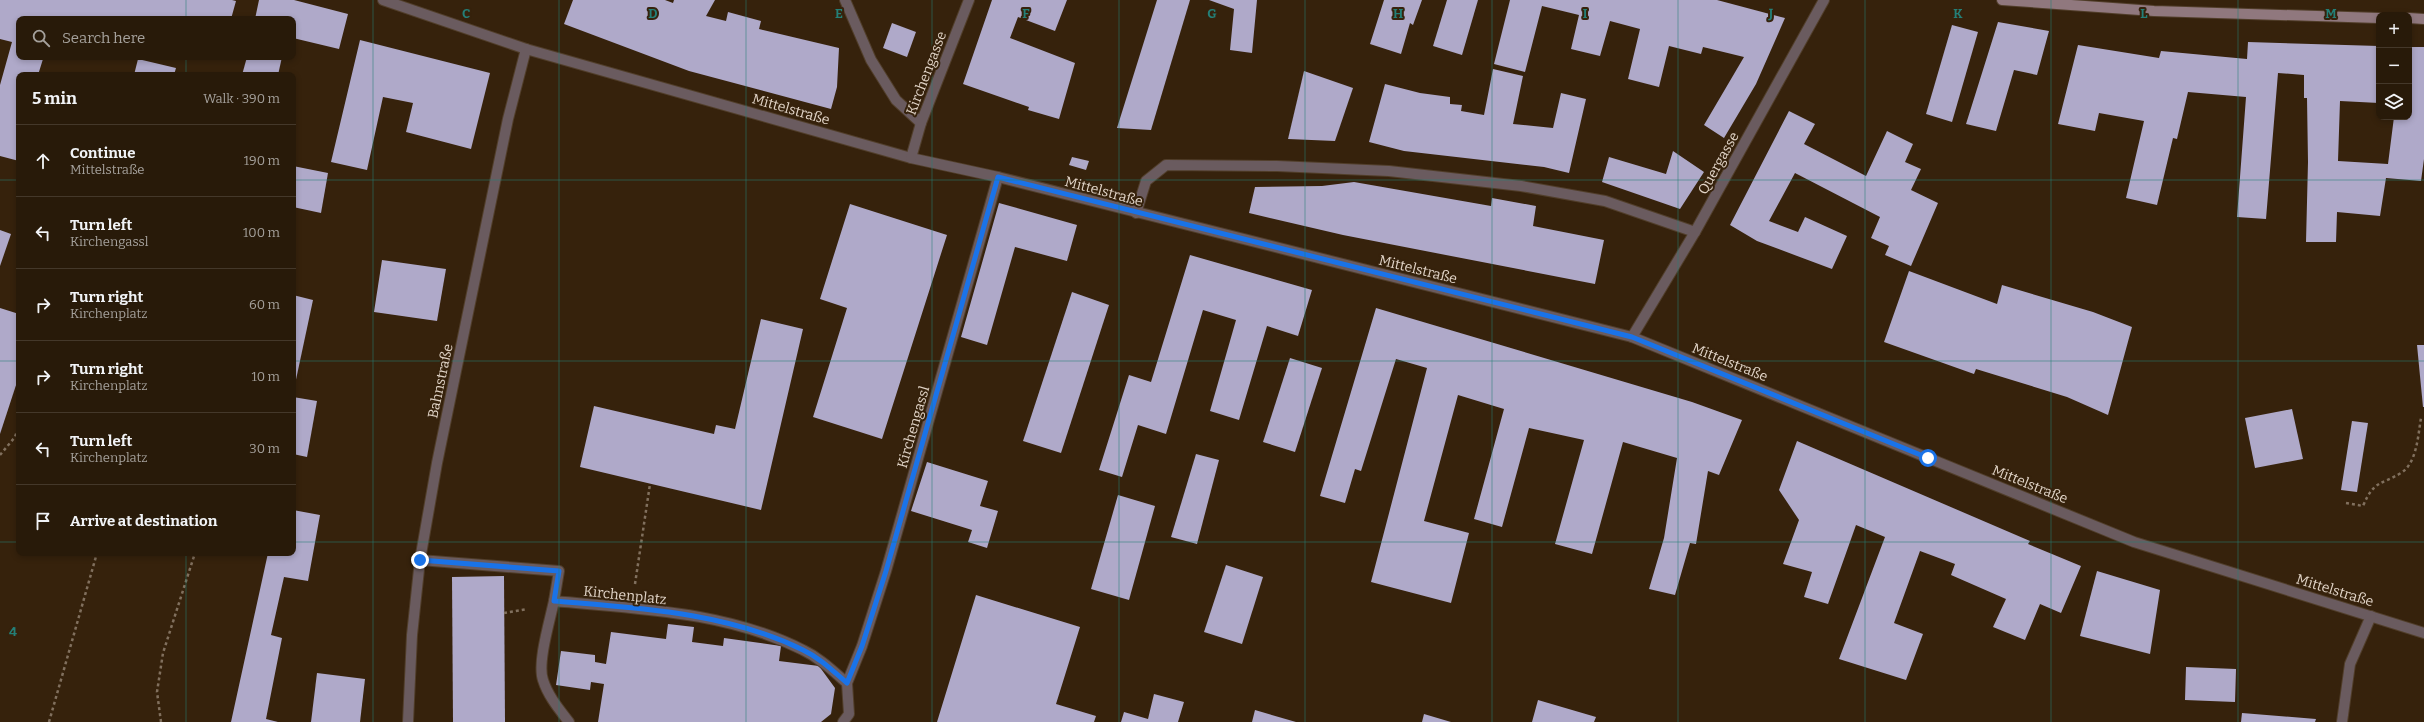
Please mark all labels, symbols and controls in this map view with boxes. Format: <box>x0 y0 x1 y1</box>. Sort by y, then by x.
text: C <box>462 6 470 21</box>
text: D <box>648 6 658 21</box>
text: E <box>835 6 843 21</box>
text: F <box>1022 6 1030 21</box>
text: G <box>1207 6 1217 21</box>
text: H <box>1393 6 1403 21</box>
text: I <box>1583 6 1588 21</box>
text: J <box>1768 6 1774 21</box>
text: K <box>1953 6 1963 21</box>
text: L <box>2140 6 2148 21</box>
text: M <box>2325 6 2337 21</box>
map controls <box>2376 12 2412 120</box>
button: + <box>2376 12 2412 48</box>
search box <box>16 16 296 60</box>
icon: search <box>30 27 52 49</box>
text: Search here <box>62 29 145 47</box>
street label: Kirchengasse <box>903 29 950 117</box>
button: − <box>2376 48 2412 84</box>
button: layers <box>2376 84 2412 120</box>
text: 5 min <box>32 88 77 109</box>
street label: Mittelstraße <box>750 90 832 129</box>
text: Walk · 390 m <box>203 91 280 106</box>
street label: Quergasse <box>1694 129 1743 198</box>
text: Continue <box>70 144 136 162</box>
icon: ahead <box>32 150 54 172</box>
text: 190 m <box>244 153 280 168</box>
text: Mittelstraße <box>70 162 144 177</box>
street label: Mittelstraße <box>1063 173 1145 210</box>
text: Turn left <box>70 216 132 234</box>
icon: left <box>32 222 54 244</box>
text: 100 m <box>243 225 280 240</box>
text: Kirchengassl <box>70 234 149 249</box>
street label: Mittelstraße <box>1377 252 1459 287</box>
text: Turn right <box>70 288 143 306</box>
icon: right <box>32 294 54 316</box>
text: 60 m <box>249 297 280 312</box>
text: Kirchenplatz <box>70 306 148 321</box>
street label: Mittelstraße <box>1689 340 1770 385</box>
street label: Bahnstraße <box>424 342 457 420</box>
text: Turn right <box>70 360 143 378</box>
icon: right <box>32 366 54 388</box>
text: 10 m <box>251 369 280 384</box>
text: Kirchenplatz <box>70 378 148 393</box>
street label: Kirchengassl <box>894 384 933 470</box>
text: Turn left <box>70 432 132 450</box>
icon: left <box>32 438 54 460</box>
text: 30 m <box>249 441 280 456</box>
route start <box>1919 449 1937 467</box>
text: Kirchenplatz <box>70 450 148 465</box>
street label: Mittelstraße <box>1989 462 2070 507</box>
icon: arrive <box>32 510 54 532</box>
text: Arrive at destination <box>70 512 217 530</box>
route end <box>411 551 429 569</box>
street label: Mittelstraße <box>2294 571 2376 610</box>
street label: Kirchenplatz <box>583 583 668 608</box>
text: 4 <box>9 624 17 639</box>

